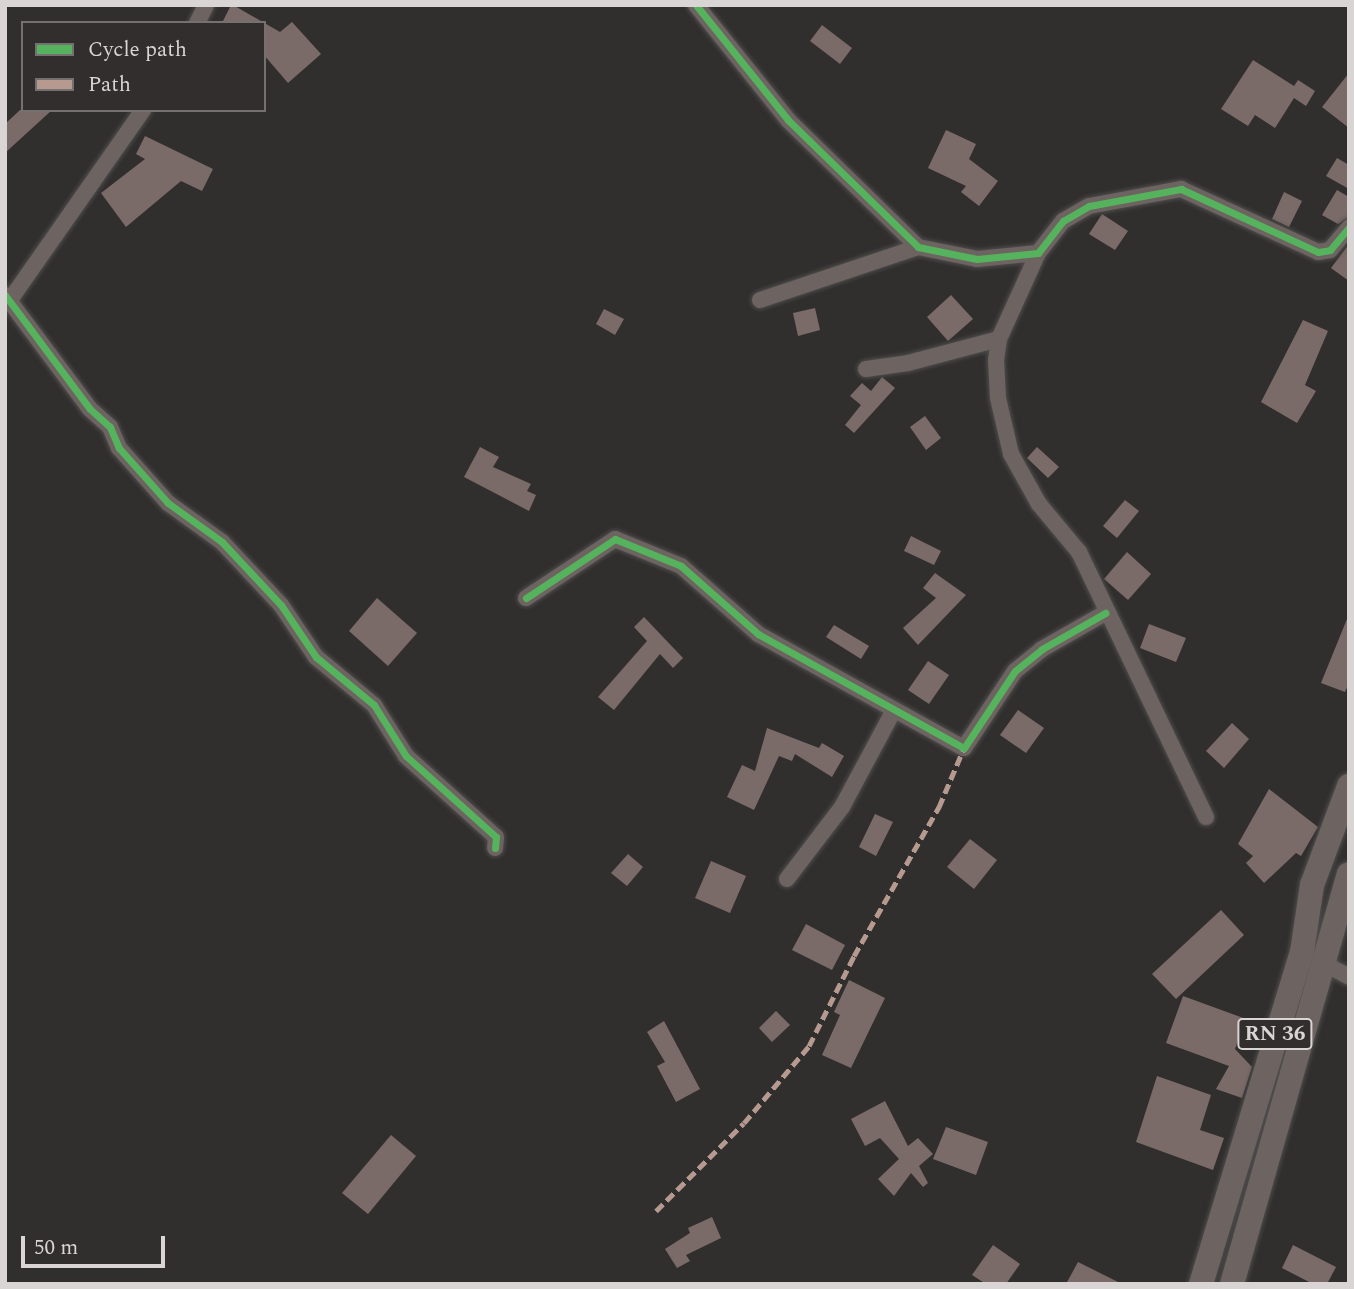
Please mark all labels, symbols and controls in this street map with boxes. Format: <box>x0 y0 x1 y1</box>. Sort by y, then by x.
legend <box>21 21 266 112</box>
text: Cycle path <box>88 34 187 66</box>
text: Path <box>88 69 131 101</box>
road number: RN 36 <box>1236 1016 1314 1052</box>
scale bar <box>24 1222 168 1266</box>
text: 50 m <box>34 1232 78 1264</box>

